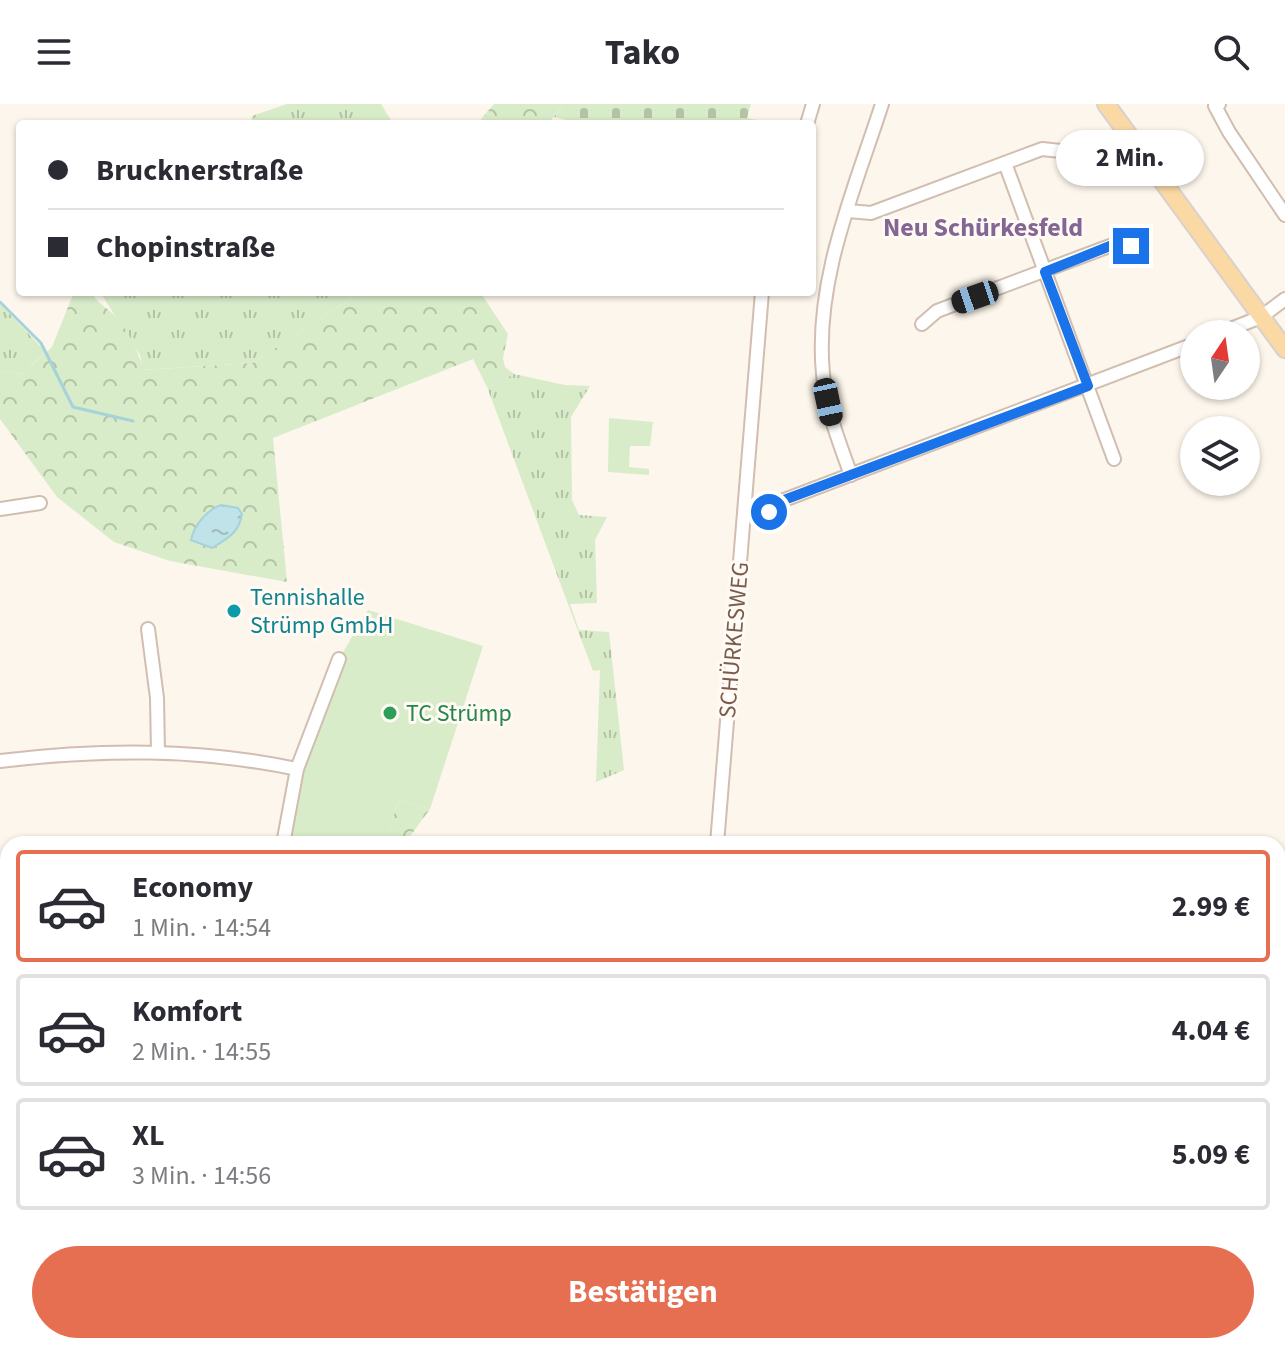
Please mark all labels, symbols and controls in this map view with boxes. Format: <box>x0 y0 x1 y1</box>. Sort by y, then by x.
text: Tako <box>605 27 680 78</box>
icon: menu <box>32 30 76 74</box>
icon: search <box>1209 30 1253 74</box>
callout: 2 Min. <box>1057 130 1205 186</box>
text: 2 Min. <box>1096 139 1164 176</box>
text: Brucknerstraße <box>96 149 304 192</box>
district label: Neu Schürkesfeld <box>883 209 1083 246</box>
text: Chopinstraße <box>96 226 275 269</box>
route end <box>1113 228 1149 264</box>
car <box>948 278 1002 316</box>
north arrow <box>1180 320 1260 400</box>
map controls <box>1180 320 1260 496</box>
car <box>811 376 845 428</box>
button: layers <box>1180 416 1260 496</box>
route start <box>751 494 787 530</box>
street label: SCHÜRKESWEG <box>710 560 758 720</box>
place label: Tennishalle Strümp GmbH <box>250 580 393 643</box>
marker: Tennishalle Strümp GmbH <box>225 602 243 620</box>
place label: TC Strümp <box>406 696 512 731</box>
marker: TC Strümp <box>381 704 399 722</box>
text: Economy <box>132 866 253 909</box>
icon: car <box>36 870 108 942</box>
text: 2.99 € <box>1172 885 1250 928</box>
text: 1 Min. · 14:54 <box>132 909 271 946</box>
text: Komfort <box>132 990 242 1033</box>
icon: car <box>36 994 108 1066</box>
text: 4.04 € <box>1172 1009 1250 1052</box>
text: 2 Min. · 14:55 <box>132 1033 271 1070</box>
text: XL <box>132 1114 165 1157</box>
icon: car <box>36 1118 108 1190</box>
text: 5.09 € <box>1172 1133 1250 1176</box>
text: 3 Min. · 14:56 <box>132 1157 271 1194</box>
button: Bestätigen <box>32 1246 1254 1338</box>

